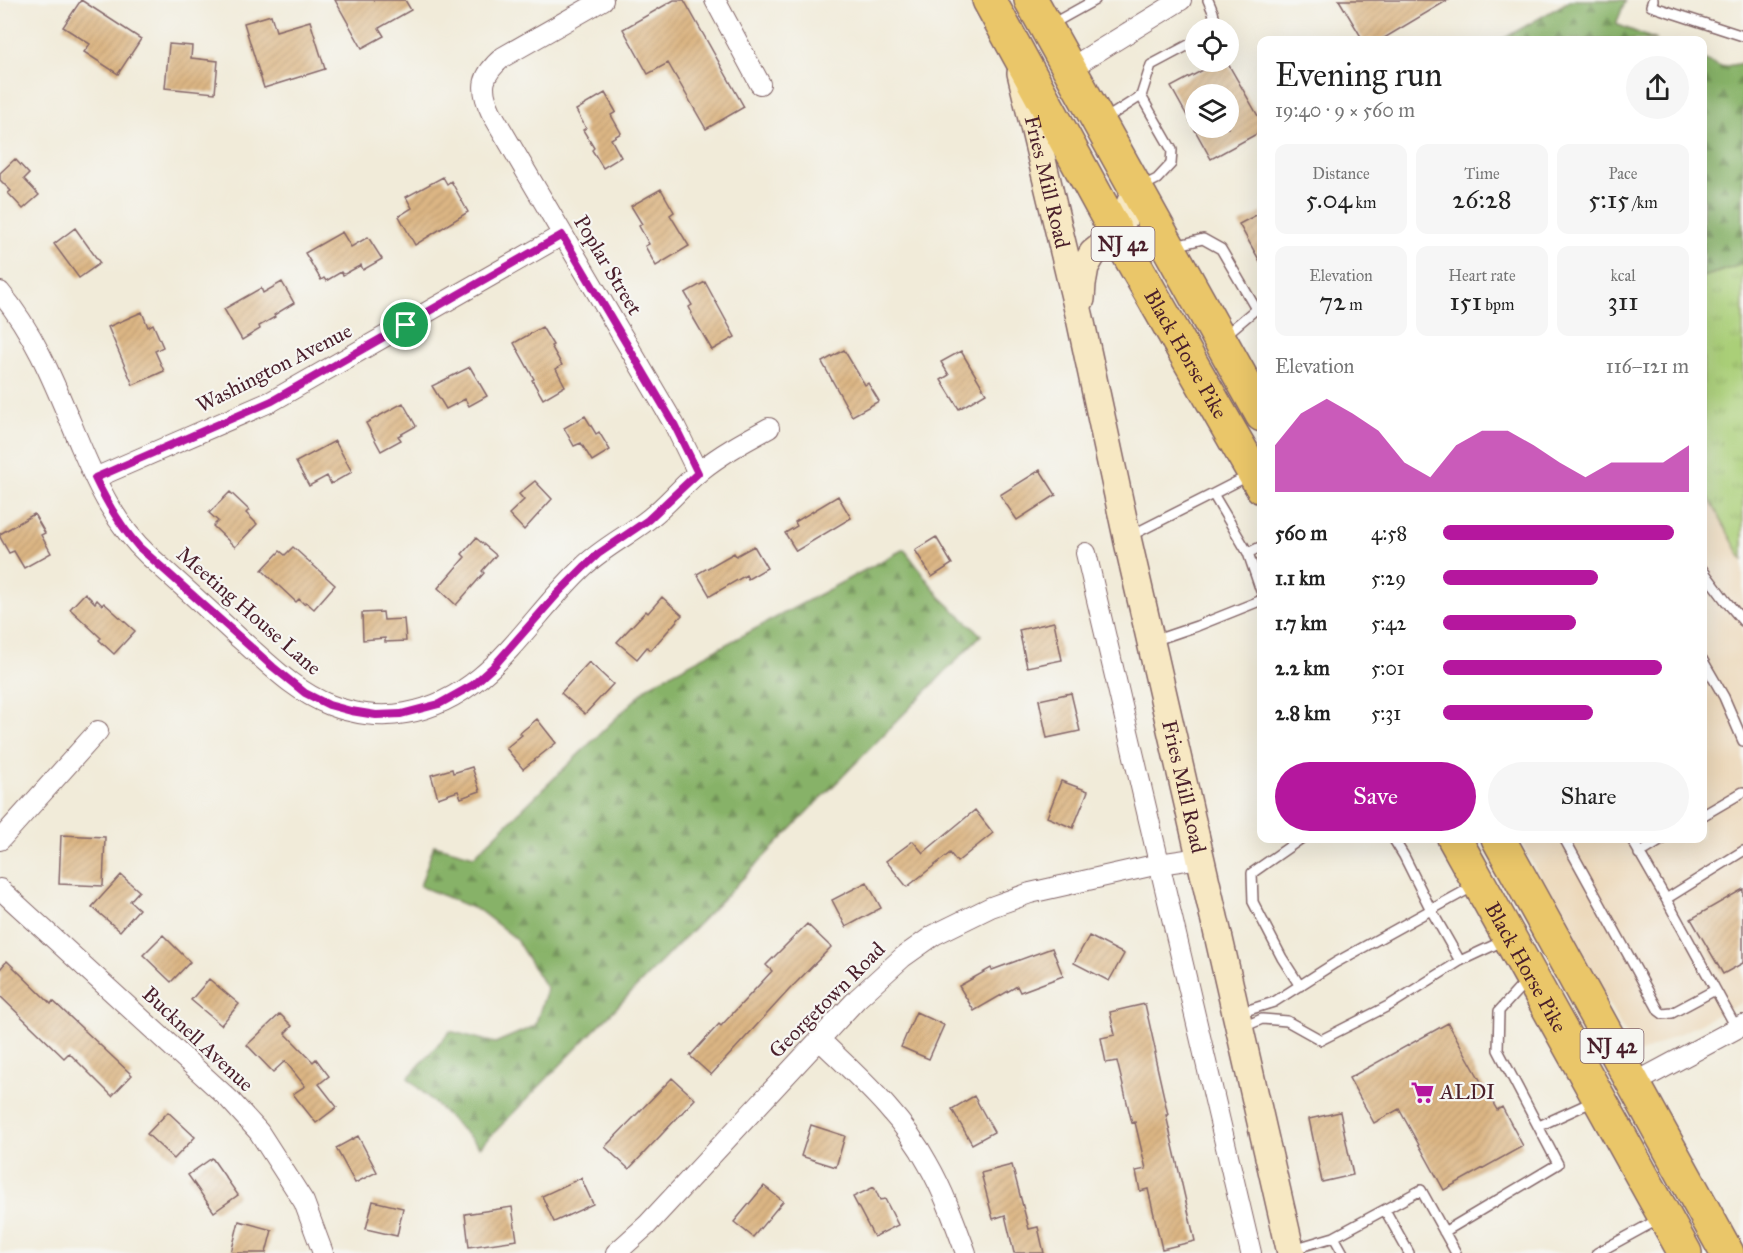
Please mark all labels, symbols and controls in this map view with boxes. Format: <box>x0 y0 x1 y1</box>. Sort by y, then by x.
map controls <box>1185 18 1239 138</box>
button: locate <box>1185 18 1239 72</box>
text: Evening run <box>1275 55 1442 95</box>
button: share <box>1626 56 1689 119</box>
button: layers <box>1185 84 1239 138</box>
text: 19:40 · 9 × 560 m <box>1275 98 1415 122</box>
street label: Fries Mill Road <box>1019 113 1076 251</box>
text: Distance <box>1312 164 1370 183</box>
text: Time <box>1464 164 1500 183</box>
text: Pace <box>1608 164 1638 183</box>
text: 5.04 <box>1306 183 1352 215</box>
text: 26:28 <box>1452 183 1512 215</box>
text: 5:15 <box>1588 183 1629 215</box>
text: km <box>1352 193 1376 212</box>
text: /km <box>1629 193 1658 212</box>
street label: Poplar Street <box>568 210 648 320</box>
road number: NJ 42 <box>1092 227 1154 261</box>
text: Elevation <box>1309 266 1373 285</box>
text: Heart rate <box>1448 266 1516 285</box>
text: kcal <box>1610 266 1636 285</box>
street label: Black Horse Pike <box>1138 285 1233 424</box>
text: 72 <box>1319 285 1346 317</box>
text: 151 <box>1449 285 1482 317</box>
text: 311 <box>1608 285 1638 317</box>
text: m <box>1346 295 1363 314</box>
text: bpm <box>1482 295 1515 314</box>
pin <box>380 299 431 350</box>
icon: arrive <box>389 308 422 341</box>
street label: Washington Avenue <box>192 317 356 418</box>
text: Elevation <box>1275 354 1354 378</box>
text: 116–121 m <box>1606 354 1689 378</box>
text: 560 m <box>1275 521 1327 545</box>
text: 4:58 <box>1371 521 1407 545</box>
street label: Meeting House Lane <box>171 541 327 681</box>
text: 1.1 km <box>1275 566 1325 590</box>
text: 5:29 <box>1371 566 1406 590</box>
text: 1.7 km <box>1275 611 1327 635</box>
text: 5:42 <box>1371 611 1406 635</box>
text: 2.2 km <box>1275 656 1330 680</box>
text: 5:01 <box>1371 656 1405 680</box>
text: 2.8 km <box>1275 701 1330 725</box>
text: 5:31 <box>1371 701 1401 725</box>
street label: Fries Mill Road <box>1156 717 1212 856</box>
button: Save <box>1275 762 1476 831</box>
button: Share <box>1488 762 1689 831</box>
street label: Black Horse Pike <box>1479 898 1573 1037</box>
street label: Georgetown Road <box>763 936 891 1064</box>
street label: Bucknell Avenue <box>137 981 259 1097</box>
road number: NJ 42 <box>1580 1029 1644 1063</box>
supermarket icon: ALDI <box>1409 1079 1435 1105</box>
place label: ALDI <box>1439 1079 1495 1105</box>

